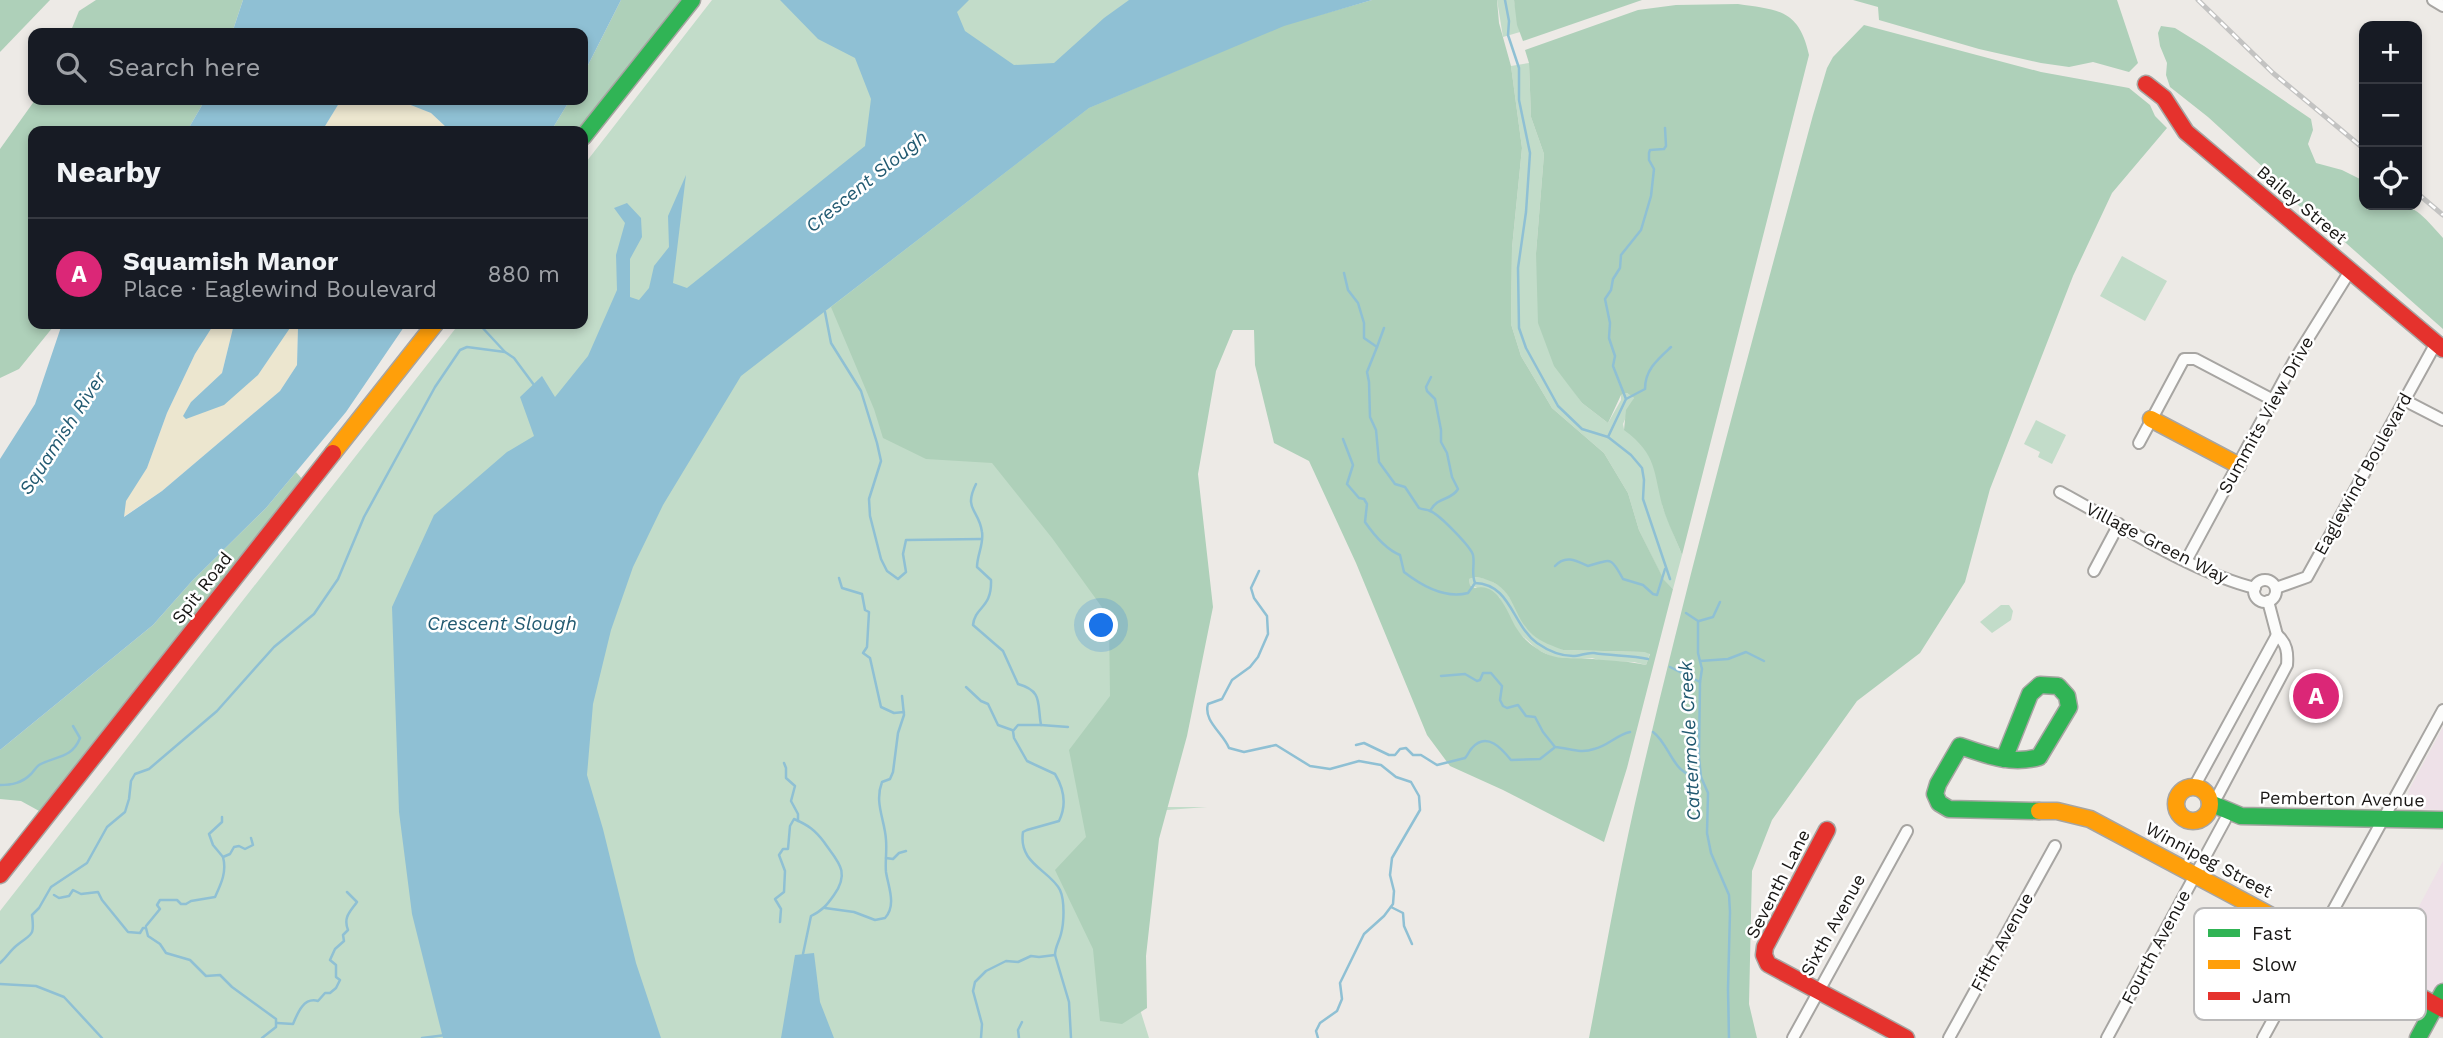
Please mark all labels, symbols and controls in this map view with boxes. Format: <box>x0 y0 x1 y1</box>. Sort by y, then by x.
map controls <box>2359 21 2422 210</box>
button: + <box>2359 21 2422 84</box>
search box <box>28 28 588 105</box>
icon: search <box>52 48 90 86</box>
text: Search here <box>108 52 260 82</box>
button: − <box>2359 84 2422 147</box>
water label: Crescent Slough <box>801 125 932 237</box>
button: locate <box>2359 147 2422 210</box>
text: Nearby <box>56 154 161 189</box>
street label: Bailey Street <box>2253 161 2352 249</box>
text: Squamish Manor <box>123 246 338 276</box>
text: A <box>71 261 87 288</box>
text: 880 m <box>488 261 560 288</box>
text: Place · Eaglewind Boulevard <box>123 276 437 303</box>
street label: Summits View Drive <box>2214 333 2318 497</box>
water label: Squamish River <box>14 367 111 499</box>
street label: Eaglewind Boulevard <box>2309 389 2416 559</box>
street label: Village Green Way <box>2083 498 2233 588</box>
street label: Spit Road <box>167 548 236 628</box>
your location <box>1084 608 1118 642</box>
water label: Crescent Slough <box>427 612 577 635</box>
water label: Cattermole Creek <box>1674 660 1705 822</box>
pin: A <box>2293 670 2339 722</box>
street label: Pemberton Avenue <box>2259 787 2425 810</box>
street label: Winnipeg Street <box>2142 817 2277 902</box>
street label: Seventh Lane <box>1741 826 1814 942</box>
street label: Sixth Avenue <box>1796 870 1869 980</box>
street label: Fourth Avenue <box>2117 886 2195 1008</box>
street label: Fifth Avenue <box>1966 889 2037 995</box>
legend <box>2194 908 2426 1020</box>
text: Fast <box>2252 922 2291 945</box>
text: Slow <box>2252 953 2297 976</box>
text: Jam <box>2252 985 2291 1008</box>

